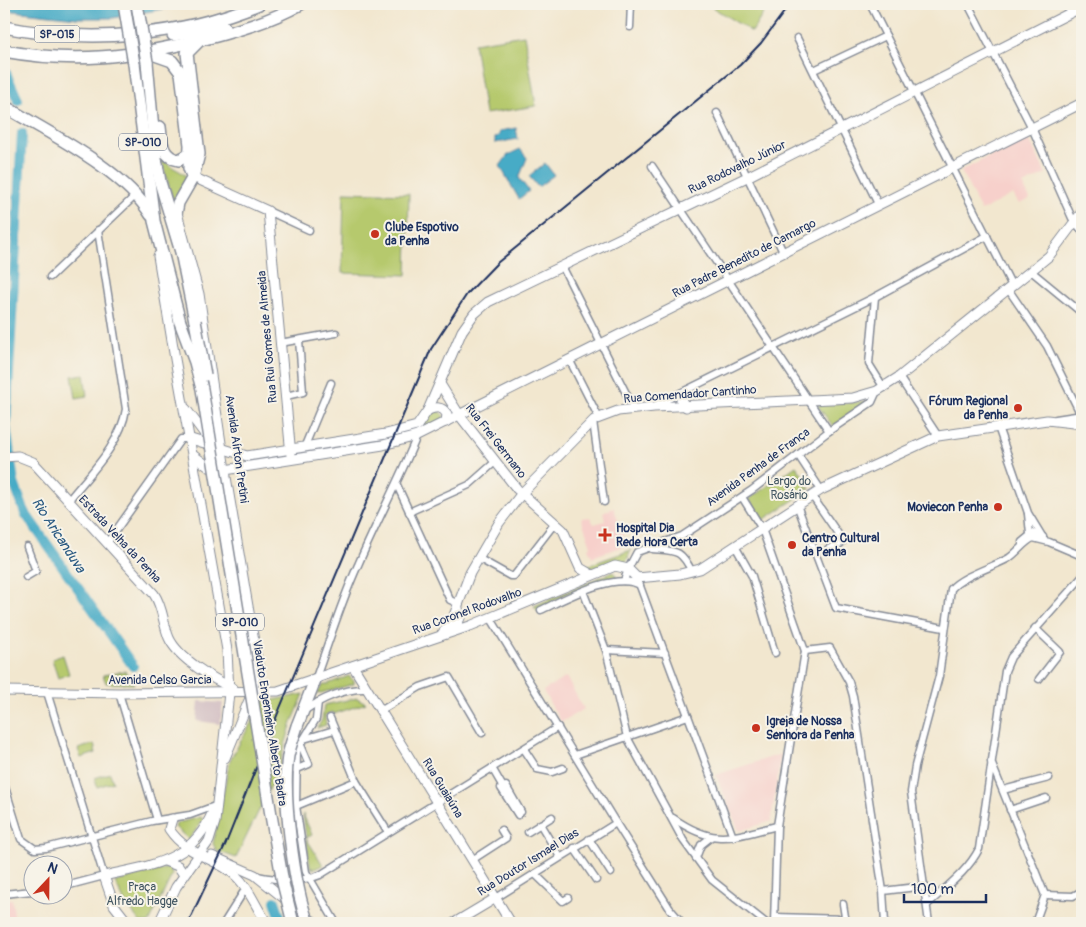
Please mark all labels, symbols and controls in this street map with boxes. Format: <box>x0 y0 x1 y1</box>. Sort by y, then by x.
road number: SP-015 <box>34 26 80 42</box>
road number: SP-010 <box>119 134 167 150</box>
street label: Rua Rodovalho Júnior <box>686 137 789 198</box>
street label: Rua Padre Benedito de Camargo <box>670 215 819 301</box>
place label: Clube Espotivo da Penha <box>385 220 459 249</box>
marker: Clube Espotivo da Penha <box>369 228 381 240</box>
street label: Rua Rui Gomes de Almeida <box>254 270 281 404</box>
street label: Rua Comendador Cantinho <box>623 382 758 407</box>
street label: Avenida Aírton Pretini <box>221 394 252 504</box>
place label: Fórum Regional da Penha <box>928 394 1008 423</box>
street label: Rua Frei Germano <box>462 401 530 482</box>
marker: Fórum Regional da Penha <box>1012 402 1024 414</box>
street label: Avenida Penha de França <box>704 425 813 510</box>
park label: Largo do Rosário <box>767 474 811 503</box>
street label: Estrada Velha da Penha <box>75 492 164 587</box>
water label: Rio Aricanduva <box>28 495 90 577</box>
place label: Moviecon Penha <box>907 500 988 515</box>
marker: Moviecon Penha <box>992 501 1004 513</box>
place label: Hospital Dia Rede Hora Certa <box>616 521 698 550</box>
marker: Hospital Dia Rede Hora Certa <box>598 528 612 542</box>
place label: Centro Cultural da Penha <box>802 531 880 560</box>
marker: Centro Cultural da Penha <box>786 539 798 551</box>
street label: Rua Coronel Rodovalho <box>411 585 524 638</box>
road number: SP-010 <box>216 614 264 630</box>
street label: Viaduto Engenheiro Alberto Badra <box>249 639 290 808</box>
street label: Avenida Celso Garcia <box>108 673 212 688</box>
place label: Igreja de Nossa Senhora da Penha <box>766 714 855 743</box>
marker: Igreja de Nossa Senhora da Penha <box>750 722 762 734</box>
street label: Rua Guaiaúna <box>419 756 466 821</box>
street label: Rua Doutor Ismael Dias <box>475 825 582 900</box>
north arrow <box>22 854 72 904</box>
text: N <box>45 859 60 878</box>
scale bar <box>904 872 986 904</box>
park label: Praça Alfredo Hagge <box>106 880 178 909</box>
text: 100 m <box>911 880 954 899</box>

